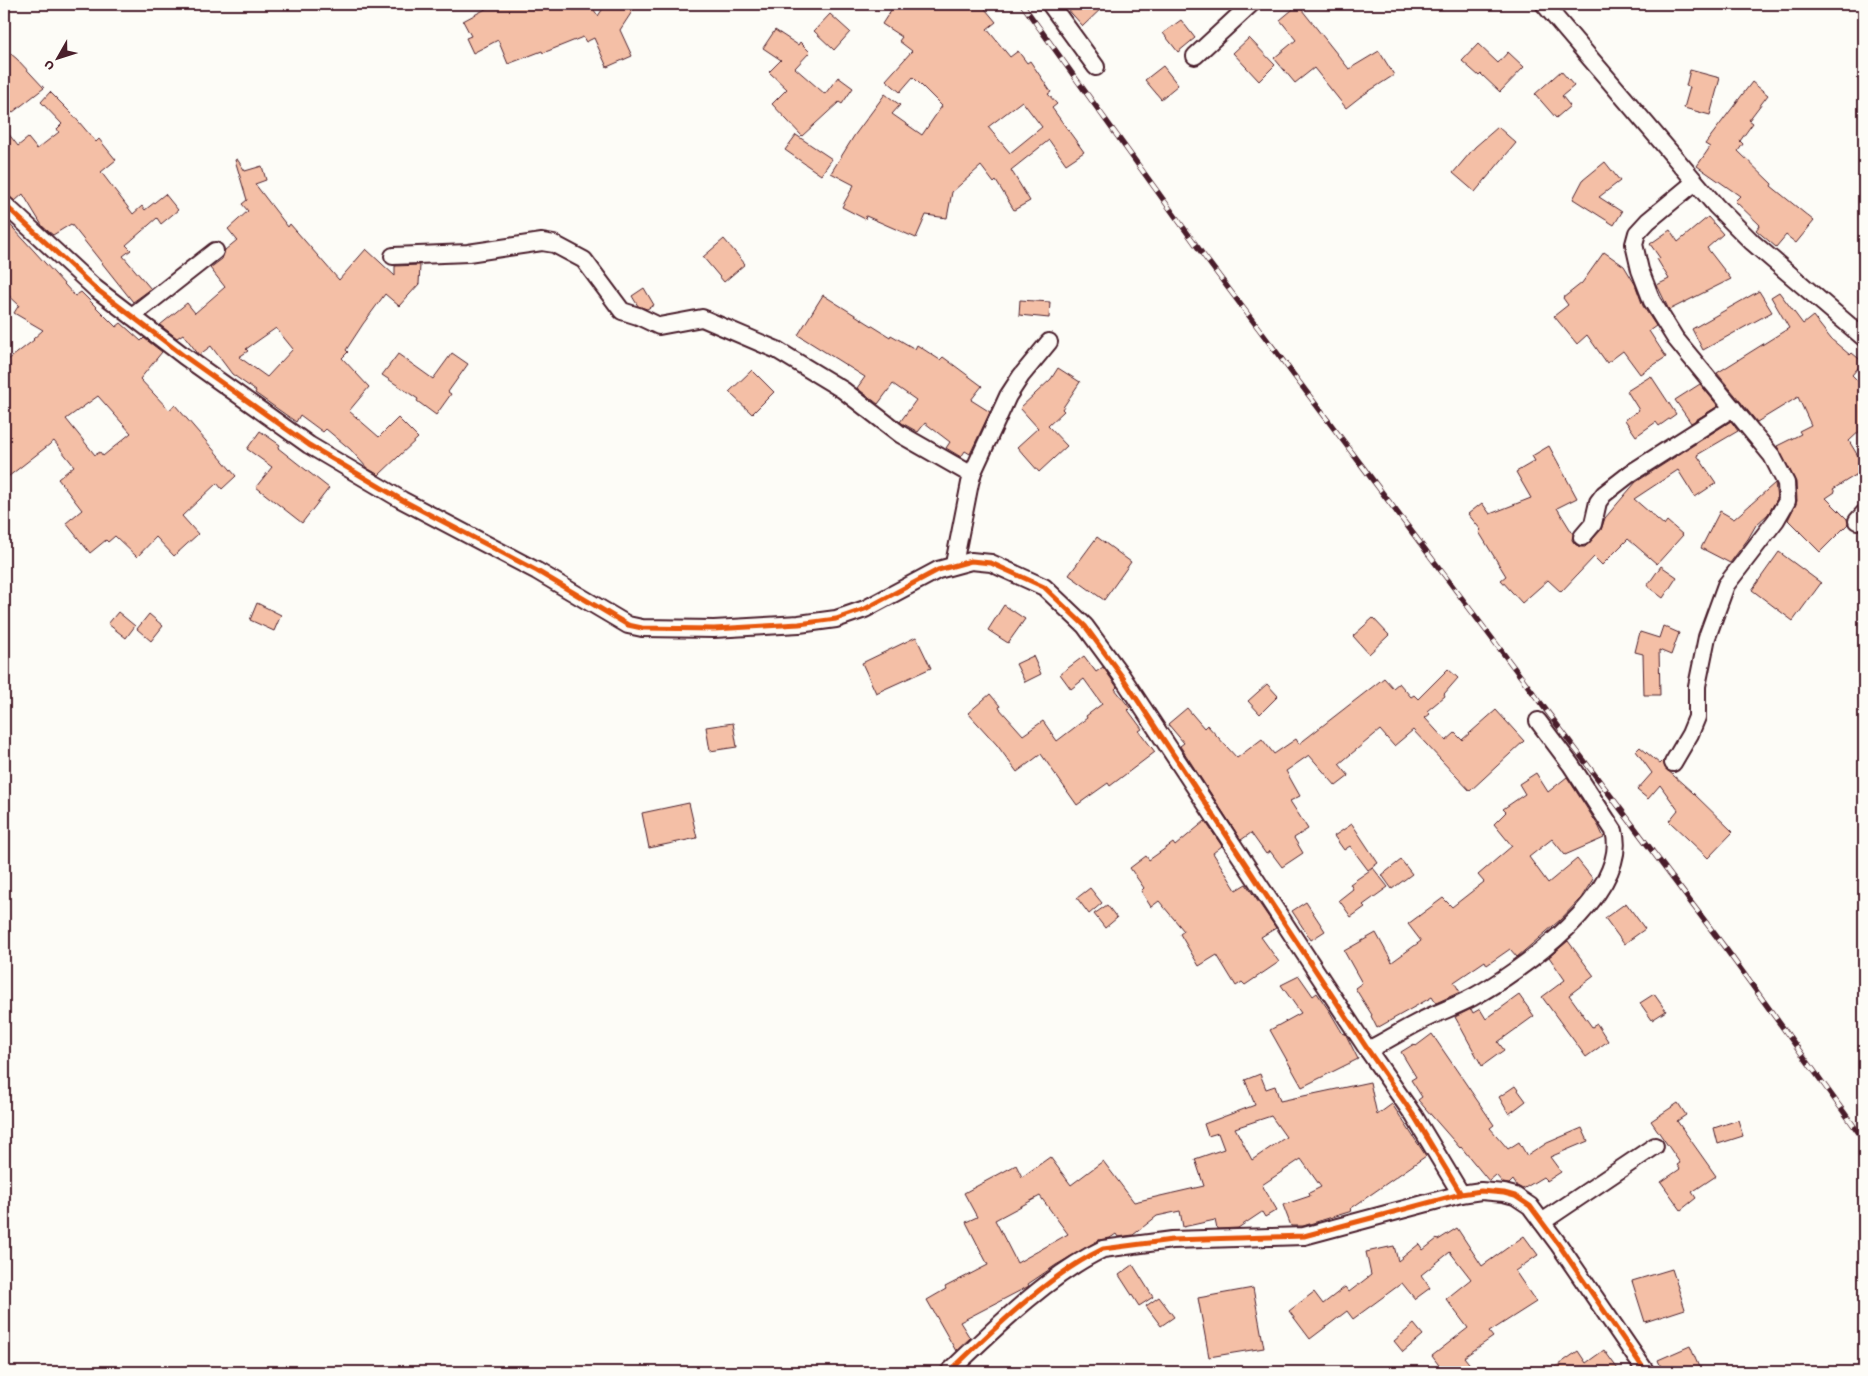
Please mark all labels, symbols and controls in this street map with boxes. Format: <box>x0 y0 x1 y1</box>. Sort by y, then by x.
north arrow <box>32 32 82 82</box>
text: U <box>41 56 59 73</box>

